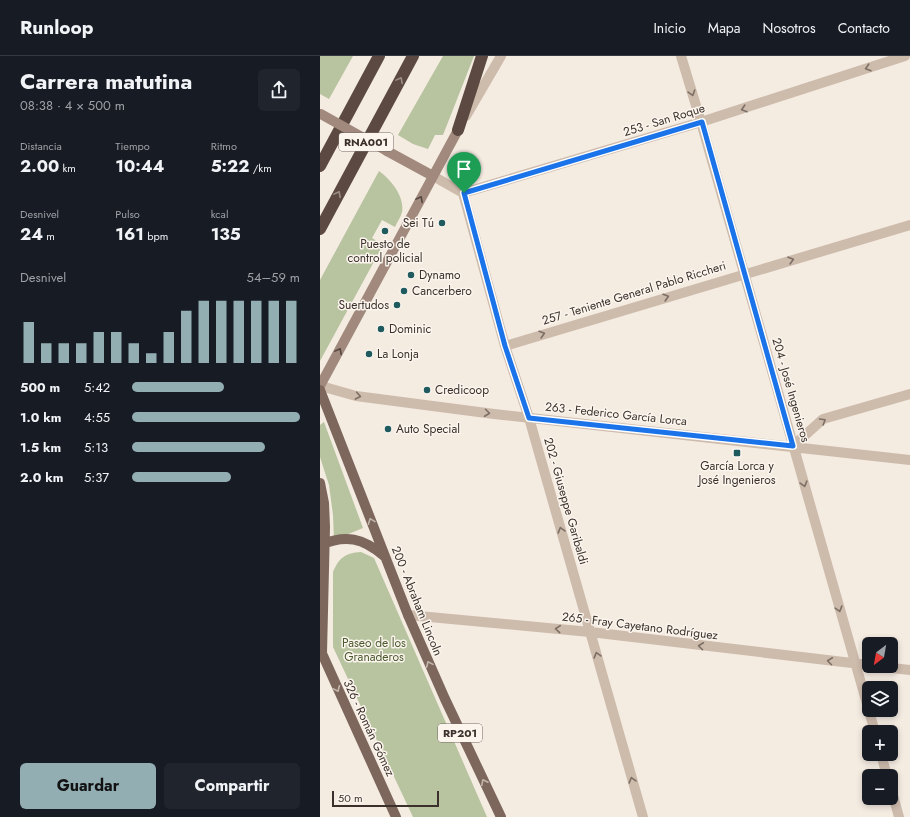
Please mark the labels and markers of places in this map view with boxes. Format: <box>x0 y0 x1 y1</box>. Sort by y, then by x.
pin <box>447 152 481 193</box>
place label: Sei Tú <box>403 214 434 232</box>
marker: Sei Tú <box>437 218 447 228</box>
marker: Puesto de control policial <box>380 226 390 236</box>
place label: Puesto de control policial <box>348 235 422 267</box>
place label: Dynamo <box>419 266 461 284</box>
marker: Dynamo <box>406 270 416 280</box>
place label: Cancerbero <box>412 282 472 300</box>
marker: Cancerbero <box>399 286 409 296</box>
place label: Suertudos <box>338 296 389 314</box>
marker: Suertudos <box>392 300 402 310</box>
place label: Dominic <box>389 320 432 338</box>
marker: Dominic <box>376 324 386 334</box>
place label: La Lonja <box>377 345 419 363</box>
marker: La Lonja <box>364 349 374 359</box>
place label: Credicoop <box>435 381 489 399</box>
marker: Credicoop <box>422 385 432 395</box>
place label: Auto Special <box>396 420 460 438</box>
marker: Auto Special <box>383 424 393 434</box>
marker: García Lorca y José Ingenieros <box>732 448 742 458</box>
place label: García Lorca y José Ingenieros <box>696 457 776 489</box>

